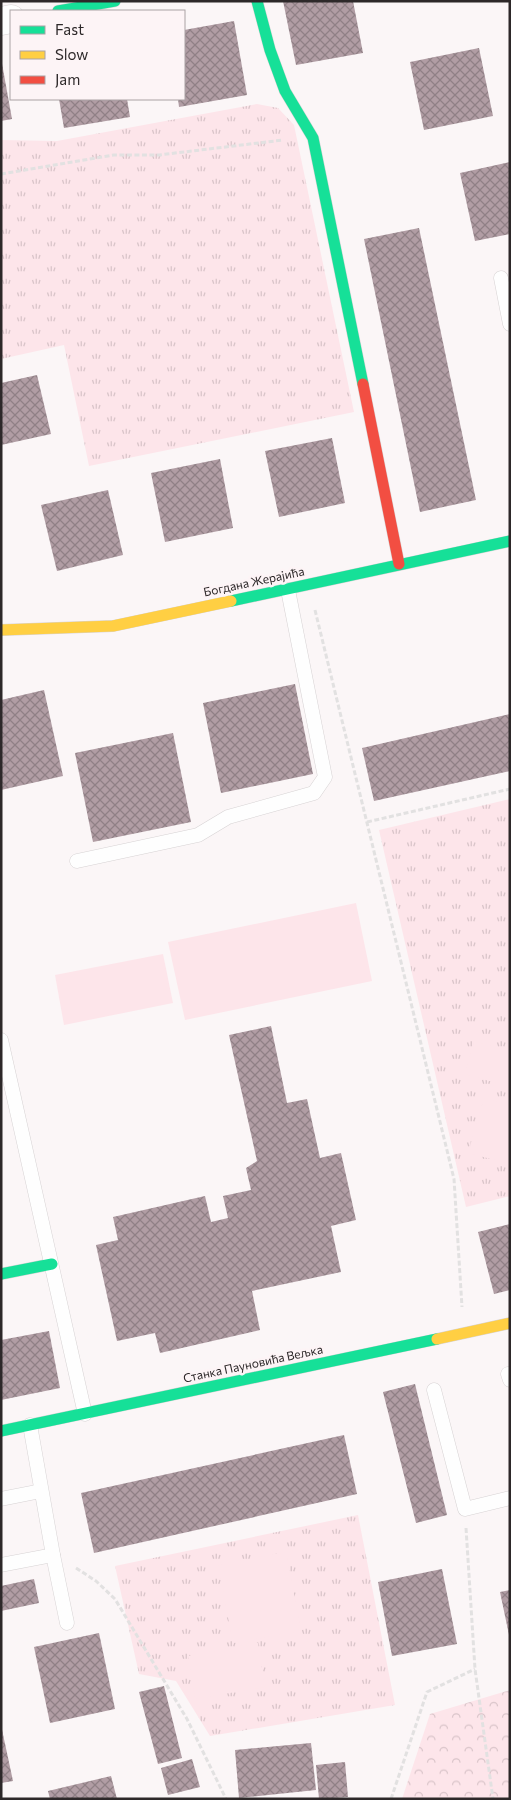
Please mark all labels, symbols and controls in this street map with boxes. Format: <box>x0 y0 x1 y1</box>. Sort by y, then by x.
legend <box>10 10 185 100</box>
text: Fast <box>55 20 84 38</box>
text: Slow <box>55 45 88 63</box>
text: Jam <box>55 70 80 88</box>
street label: Богдана Жерајића <box>202 563 306 599</box>
street label: Станка Пауновића Вељка <box>182 1341 324 1385</box>

